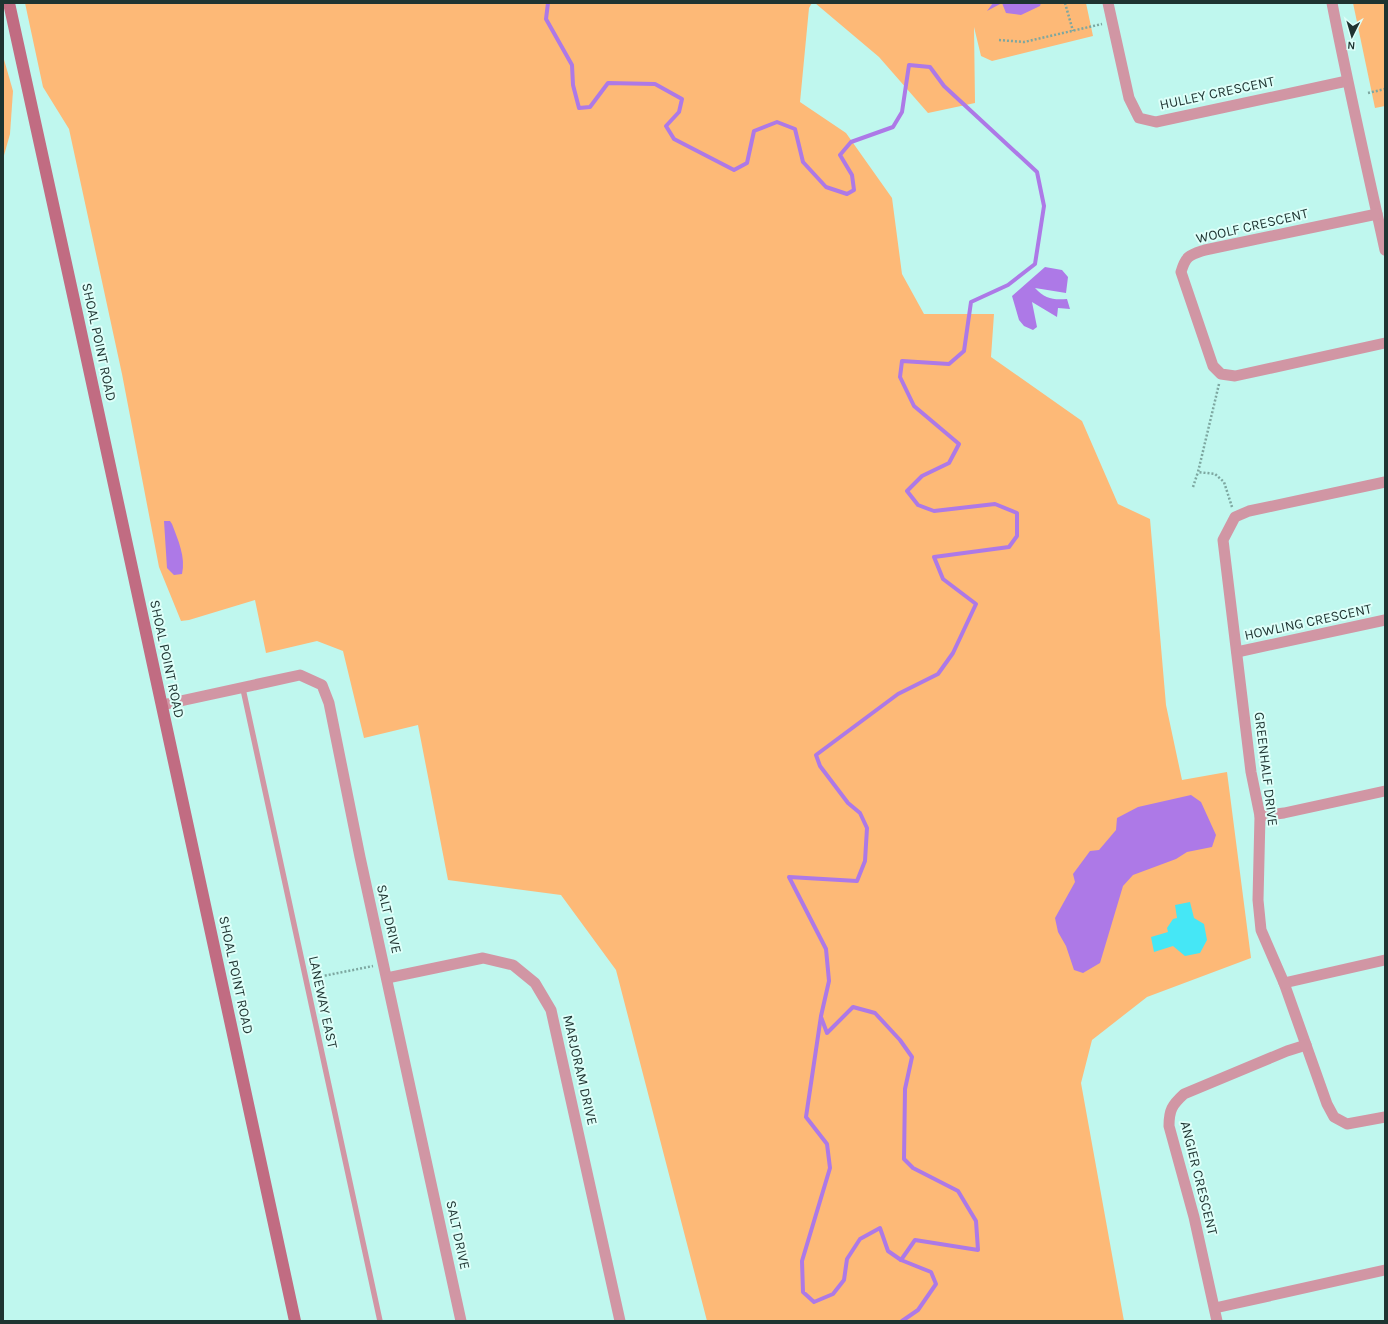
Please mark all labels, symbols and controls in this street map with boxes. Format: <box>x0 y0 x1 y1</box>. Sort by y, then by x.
north arrow <box>1332 16 1372 56</box>
text: N <box>1347 39 1356 52</box>
street label: HULLEY CRESCENT <box>1158 73 1276 113</box>
street label: WOOLF CRESCENT <box>1194 205 1310 247</box>
street label: SHOAL POINT ROAD <box>78 281 120 403</box>
street label: SHOAL POINT ROAD <box>146 598 188 720</box>
street label: HOWLING CRESCENT <box>1243 600 1373 644</box>
street label: GREENHALF DRIVE <box>1251 711 1281 827</box>
street label: SALT DRIVE <box>373 883 405 955</box>
street label: SHOAL POINT ROAD <box>215 914 257 1036</box>
street label: LANEWAY EAST <box>305 954 341 1050</box>
street label: MARJORAM DRIVE <box>559 1013 601 1127</box>
street label: ANGIER CRESCENT <box>1177 1119 1221 1237</box>
street label: SALT DRIVE <box>442 1199 474 1271</box>

